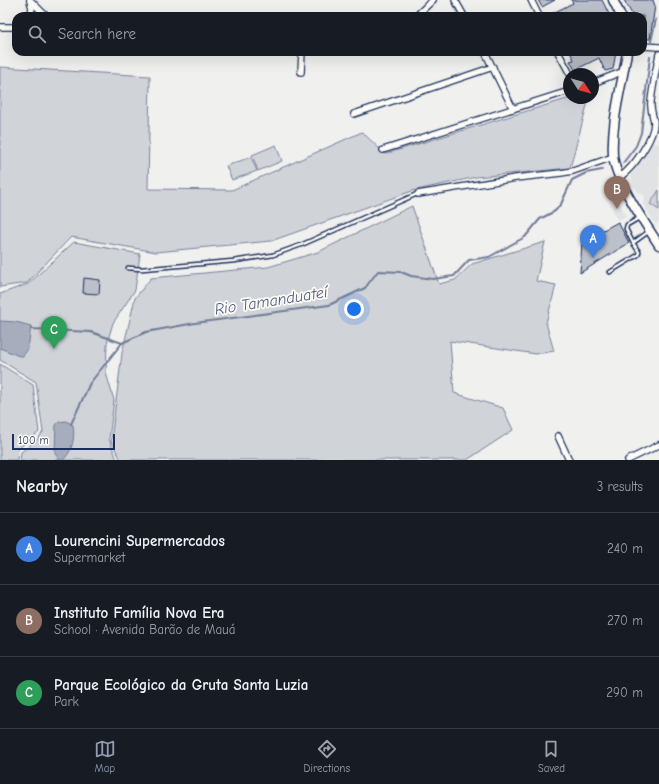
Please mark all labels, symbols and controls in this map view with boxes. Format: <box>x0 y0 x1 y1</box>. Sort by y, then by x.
search box <box>12 12 647 56</box>
icon: search <box>26 23 48 45</box>
text: Search here <box>58 25 136 43</box>
north arrow <box>563 68 599 104</box>
pin: B <box>604 176 630 209</box>
pin: A <box>580 225 606 258</box>
water label: Rio Tamanduateí <box>213 283 331 319</box>
your location <box>344 299 364 319</box>
pin: C <box>41 316 67 349</box>
scale bar <box>12 432 115 451</box>
text: 100 m <box>18 434 49 447</box>
text: Nearby <box>16 477 67 496</box>
text: 3 results <box>597 479 643 494</box>
text: Lourencini Supermercados <box>54 532 225 550</box>
text: A <box>25 541 33 556</box>
text: 240 m <box>607 541 643 556</box>
text: Supermarket <box>54 550 125 565</box>
text: Instituto Família Nova Era <box>54 604 224 622</box>
text: B <box>25 613 33 628</box>
text: 270 m <box>607 613 643 628</box>
text: School · Avenida Barão de Mauá <box>54 622 235 637</box>
text: Parque Ecológico da Gruta Santa Luzia <box>54 676 308 694</box>
text: C <box>25 685 33 700</box>
text: 290 m <box>606 685 643 700</box>
text: Park <box>54 694 79 709</box>
tab: Map <box>94 738 116 775</box>
tab: Directions <box>304 738 350 775</box>
tab: Saved <box>538 738 565 775</box>

